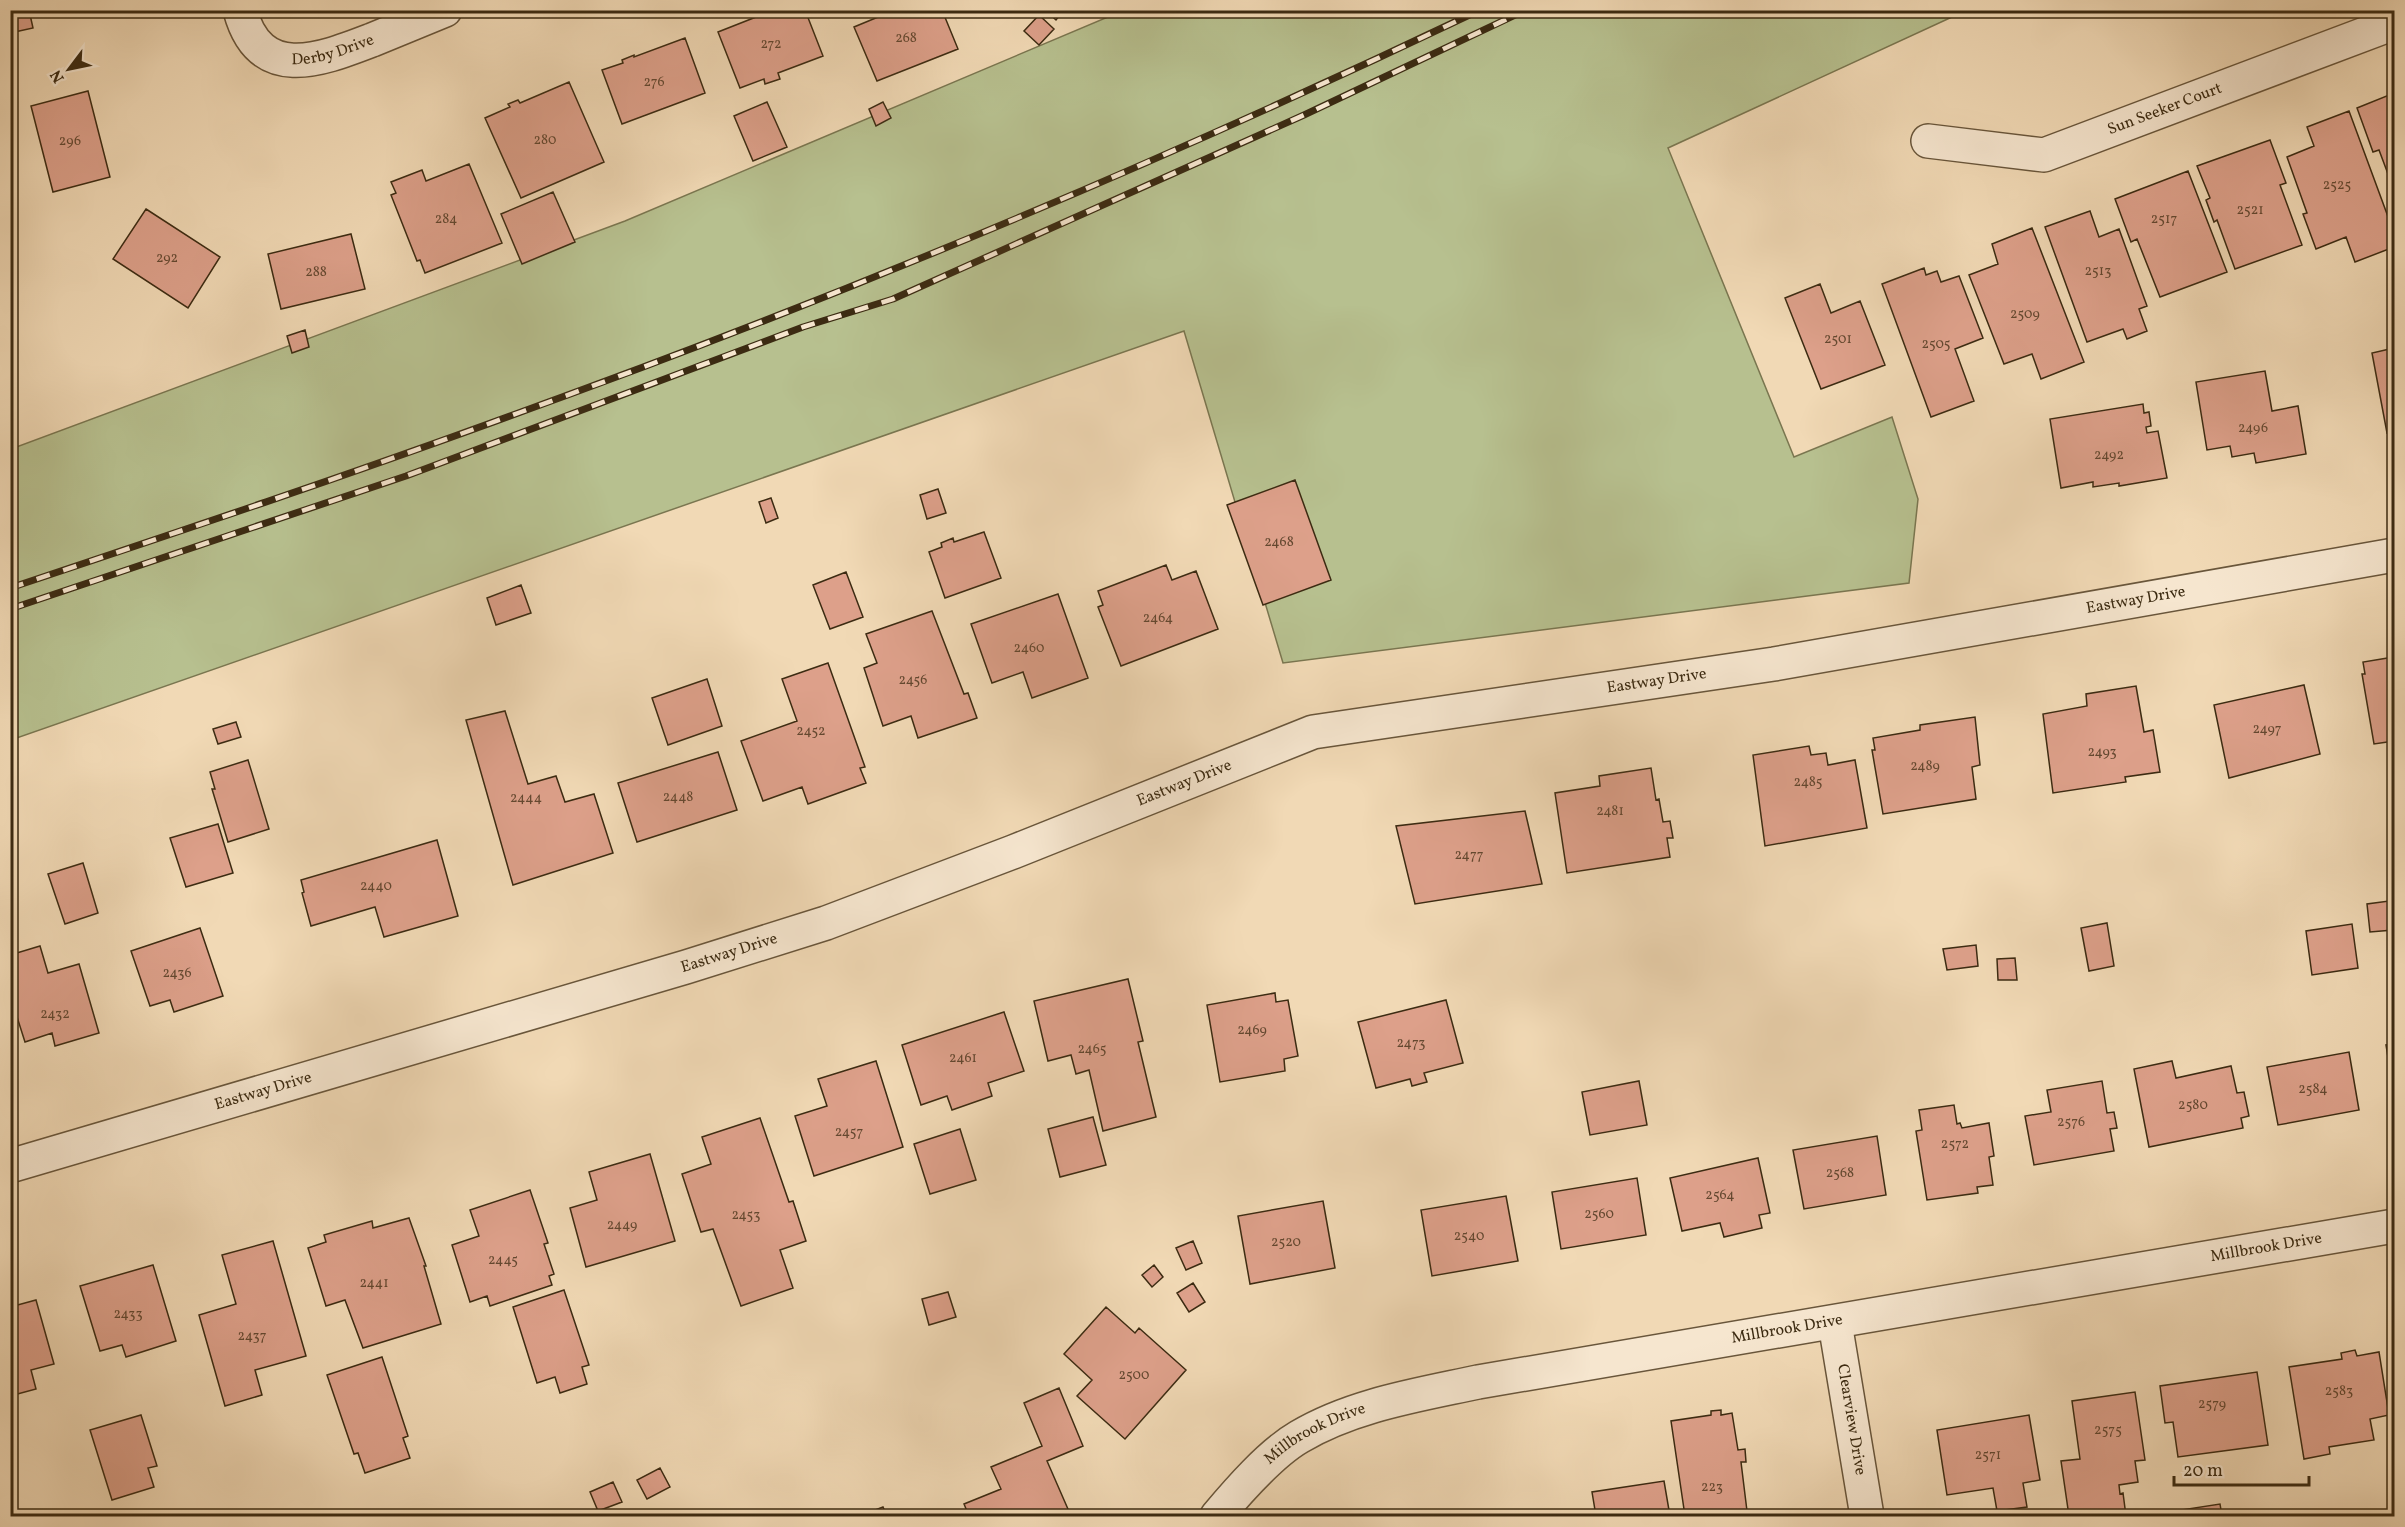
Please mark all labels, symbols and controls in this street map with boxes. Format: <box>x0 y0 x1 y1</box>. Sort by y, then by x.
street label: Derby Drive <box>291 29 377 71</box>
house number: 268 <box>895 29 917 48</box>
house number: 272 <box>760 35 782 54</box>
north arrow <box>39 39 99 99</box>
text: N <box>45 65 70 87</box>
house number: 276 <box>643 73 665 92</box>
street label: Sun Seeker Court <box>2104 78 2226 141</box>
house number: 280 <box>533 131 557 150</box>
house number: 296 <box>59 132 81 151</box>
house number: 2525 <box>2323 176 2351 195</box>
house number: 2521 <box>2236 201 2264 220</box>
house number: 284 <box>435 210 457 229</box>
house number: 2517 <box>2151 210 2177 229</box>
house number: 292 <box>156 249 178 268</box>
house number: 2513 <box>2085 262 2111 281</box>
house number: 288 <box>305 263 327 282</box>
house number: 2509 <box>2010 305 2040 324</box>
house number: 2501 <box>1824 330 1852 349</box>
house number: 2505 <box>1922 335 1950 354</box>
house number: 2496 <box>2238 419 2268 438</box>
house number: 2492 <box>2094 446 2124 465</box>
house number: 2468 <box>1264 533 1294 552</box>
street label: Eastway Drive <box>2085 581 2187 620</box>
house number: 2464 <box>1143 609 1173 628</box>
house number: 2460 <box>1014 639 1044 658</box>
street label: Eastway Drive <box>1605 663 1708 700</box>
house number: 2456 <box>899 671 927 690</box>
house number: 2497 <box>2252 720 2282 739</box>
house number: 2452 <box>796 722 826 741</box>
house number: 2493 <box>2087 743 2117 762</box>
street label: Eastway Drive <box>1134 755 1235 812</box>
house number: 2489 <box>1910 757 1940 776</box>
house number: 2485 <box>1794 773 1822 792</box>
house number: 2448 <box>663 788 693 807</box>
house number: 2444 <box>510 789 542 808</box>
house number: 2481 <box>1596 802 1624 821</box>
house number: 2477 <box>1454 846 1484 865</box>
house number: 2440 <box>360 877 392 896</box>
street label: Eastway Drive <box>678 928 780 979</box>
house number: 2436 <box>162 964 192 983</box>
house number: 2432 <box>40 1005 70 1024</box>
house number: 2469 <box>1237 1021 1267 1040</box>
house number: 2473 <box>1396 1034 1426 1053</box>
house number: 2465 <box>1077 1040 1107 1059</box>
house number: 2461 <box>949 1049 977 1068</box>
street label: Eastway Drive <box>212 1067 315 1116</box>
house number: 2584 <box>2298 1080 2328 1099</box>
house number: 2580 <box>2178 1096 2208 1115</box>
house number: 2576 <box>2057 1113 2085 1132</box>
house number: 2457 <box>835 1123 863 1142</box>
house number: 2572 <box>1941 1135 1969 1154</box>
house number: 2568 <box>1826 1164 1854 1183</box>
house number: 2564 <box>1705 1186 1735 1205</box>
house number: 2560 <box>1584 1205 1614 1224</box>
house number: 2453 <box>732 1206 760 1225</box>
house number: 2449 <box>607 1216 637 1235</box>
house number: 2540 <box>1454 1227 1484 1246</box>
street label: Millbrook Drive <box>2209 1227 2324 1268</box>
house number: 2520 <box>1271 1233 1301 1252</box>
house number: 2445 <box>488 1251 518 1270</box>
house number: 2441 <box>359 1274 389 1293</box>
house number: 2433 <box>113 1305 143 1324</box>
street label: Millbrook Drive <box>1730 1309 1844 1350</box>
house number: 2437 <box>238 1327 267 1346</box>
street label: Clearview Drive <box>1831 1362 1871 1477</box>
house number: 2500 <box>1118 1366 1150 1385</box>
house number: 2583 <box>2325 1382 2353 1401</box>
house number: 2579 <box>2198 1395 2226 1414</box>
street label: Millbrook Drive <box>1260 1398 1368 1470</box>
house number: 2575 <box>2094 1421 2122 1440</box>
house number: 2571 <box>1975 1446 2001 1465</box>
scale bar <box>2174 1449 2309 1487</box>
text: 20 m <box>2183 1459 2223 1484</box>
house number: 223 <box>1701 1478 1723 1497</box>

